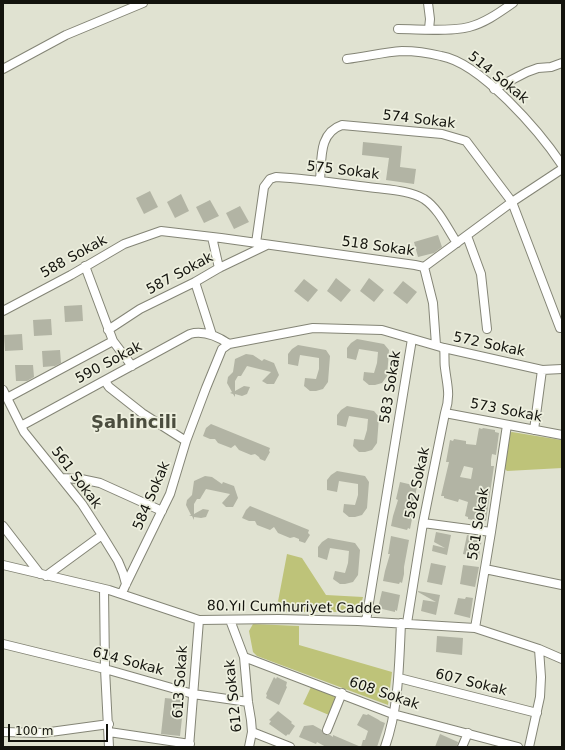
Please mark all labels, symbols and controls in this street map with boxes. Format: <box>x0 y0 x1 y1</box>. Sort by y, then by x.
street label: 514 Sokak <box>464 48 532 108</box>
street label: 574 Sokak <box>382 107 456 133</box>
street label: 575 Sokak <box>306 158 380 184</box>
street label: 588 Sokak <box>38 232 110 282</box>
street label: 518 Sokak <box>341 234 415 260</box>
street label: 587 Sokak <box>144 249 216 299</box>
street label: 572 Sokak <box>451 329 527 361</box>
street label: 590 Sokak <box>73 338 145 388</box>
street label: 583 Sokak <box>377 350 405 424</box>
street label: 573 Sokak <box>468 396 544 426</box>
district label: Şahincili <box>91 412 177 434</box>
street label: 561 Sokak <box>47 444 105 512</box>
street label: 582 Sokak <box>402 445 434 521</box>
street label: 584 Sokak <box>130 459 174 533</box>
street label: 581 Sokak <box>465 487 493 561</box>
street label: 80.Yıl Cumhuriyet Cadde <box>207 598 381 618</box>
street label: 614 Sokak <box>90 644 166 680</box>
street label: 613 Sokak <box>170 645 192 719</box>
street label: 612 Sokak <box>222 659 246 733</box>
street label: 607 Sokak <box>433 666 509 700</box>
street label: 608 Sokak <box>347 674 421 714</box>
scale bar <box>10 716 110 742</box>
text: 100 m <box>15 724 53 738</box>

